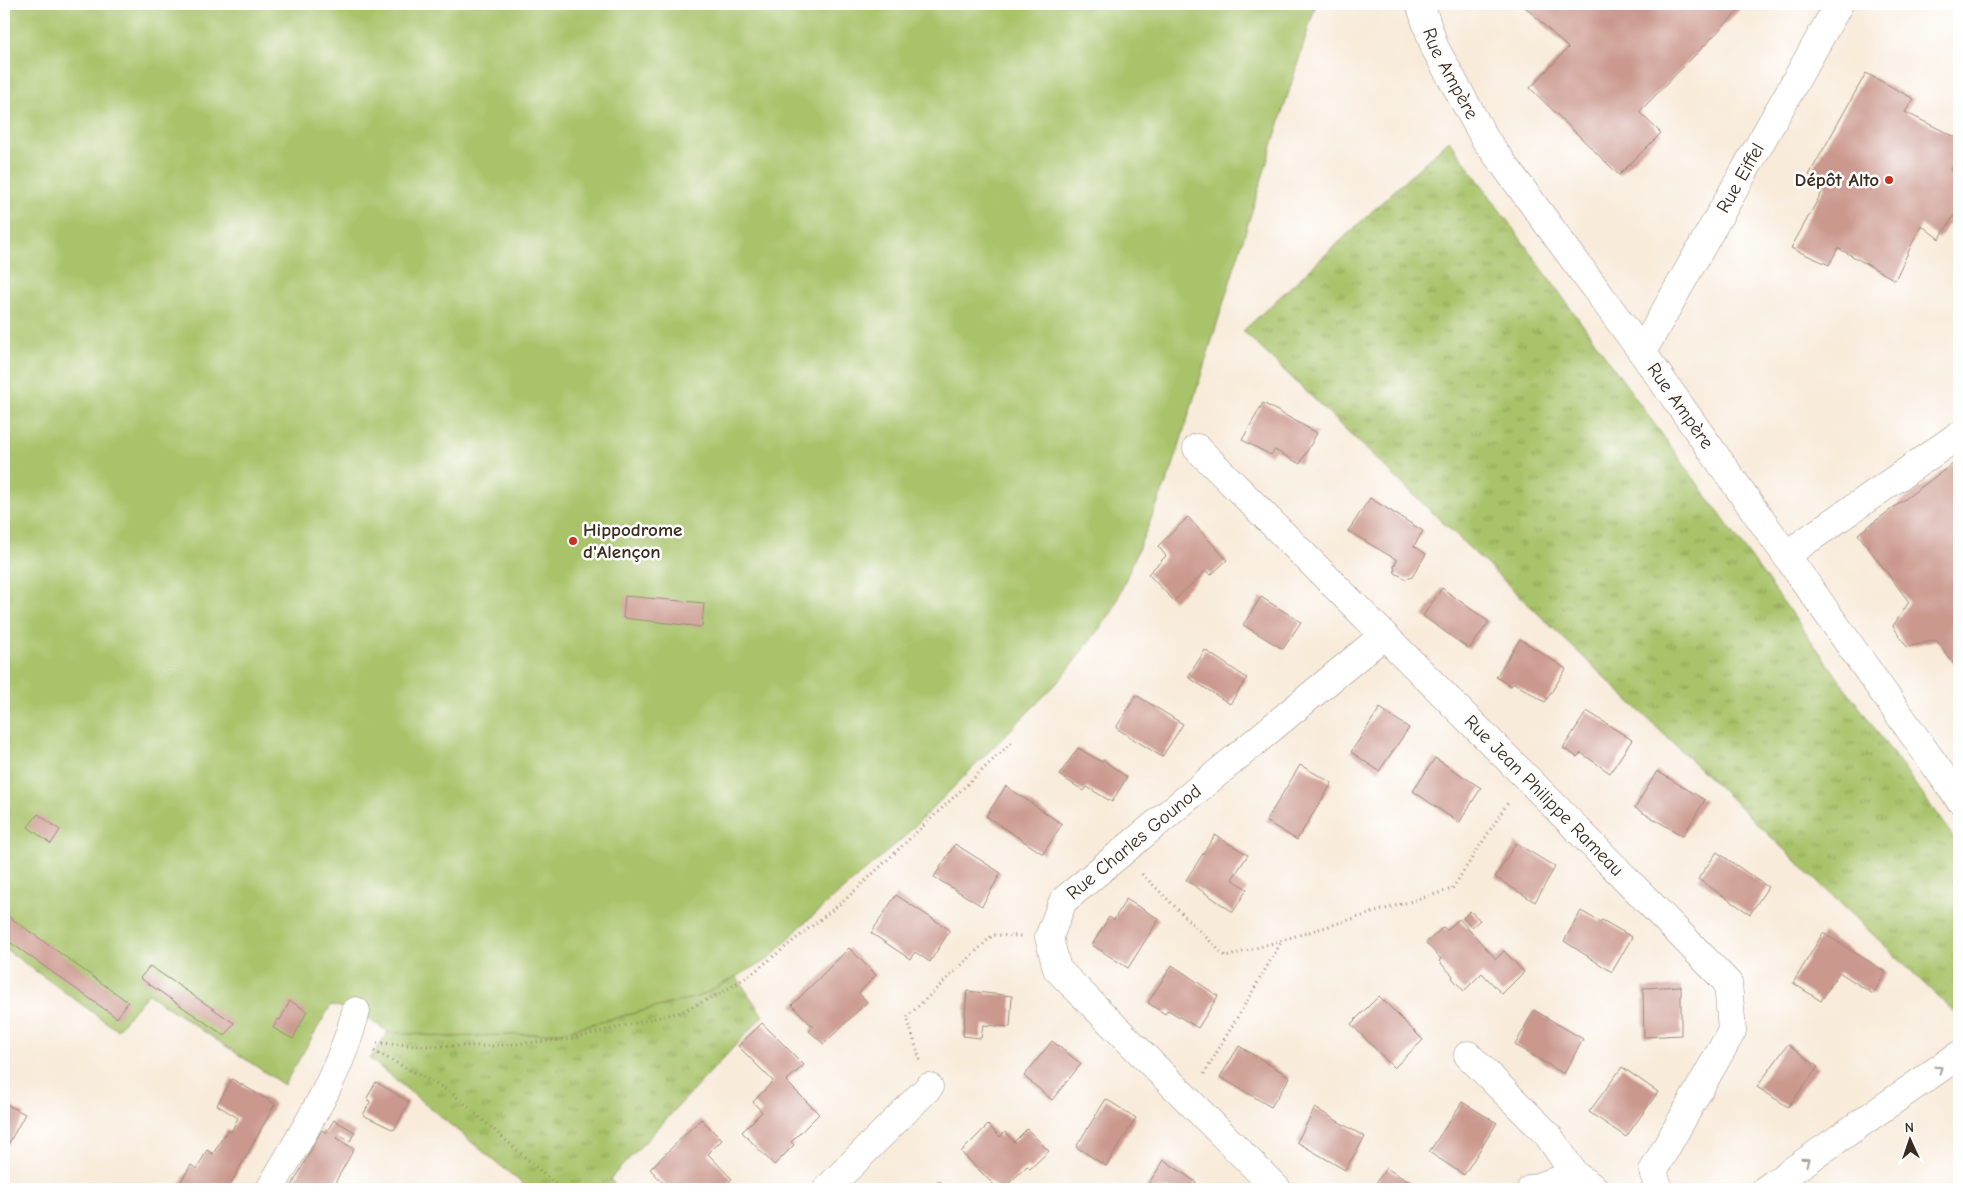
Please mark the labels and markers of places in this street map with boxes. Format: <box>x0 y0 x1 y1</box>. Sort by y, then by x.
place label: Dépôt Alto <box>1795 169 1879 191</box>
marker: Dépôt Alto <box>1883 174 1895 186</box>
place label: Hippodrome d'Alençon <box>583 519 682 563</box>
marker: Hippodrome d'Alençon <box>567 535 579 547</box>

